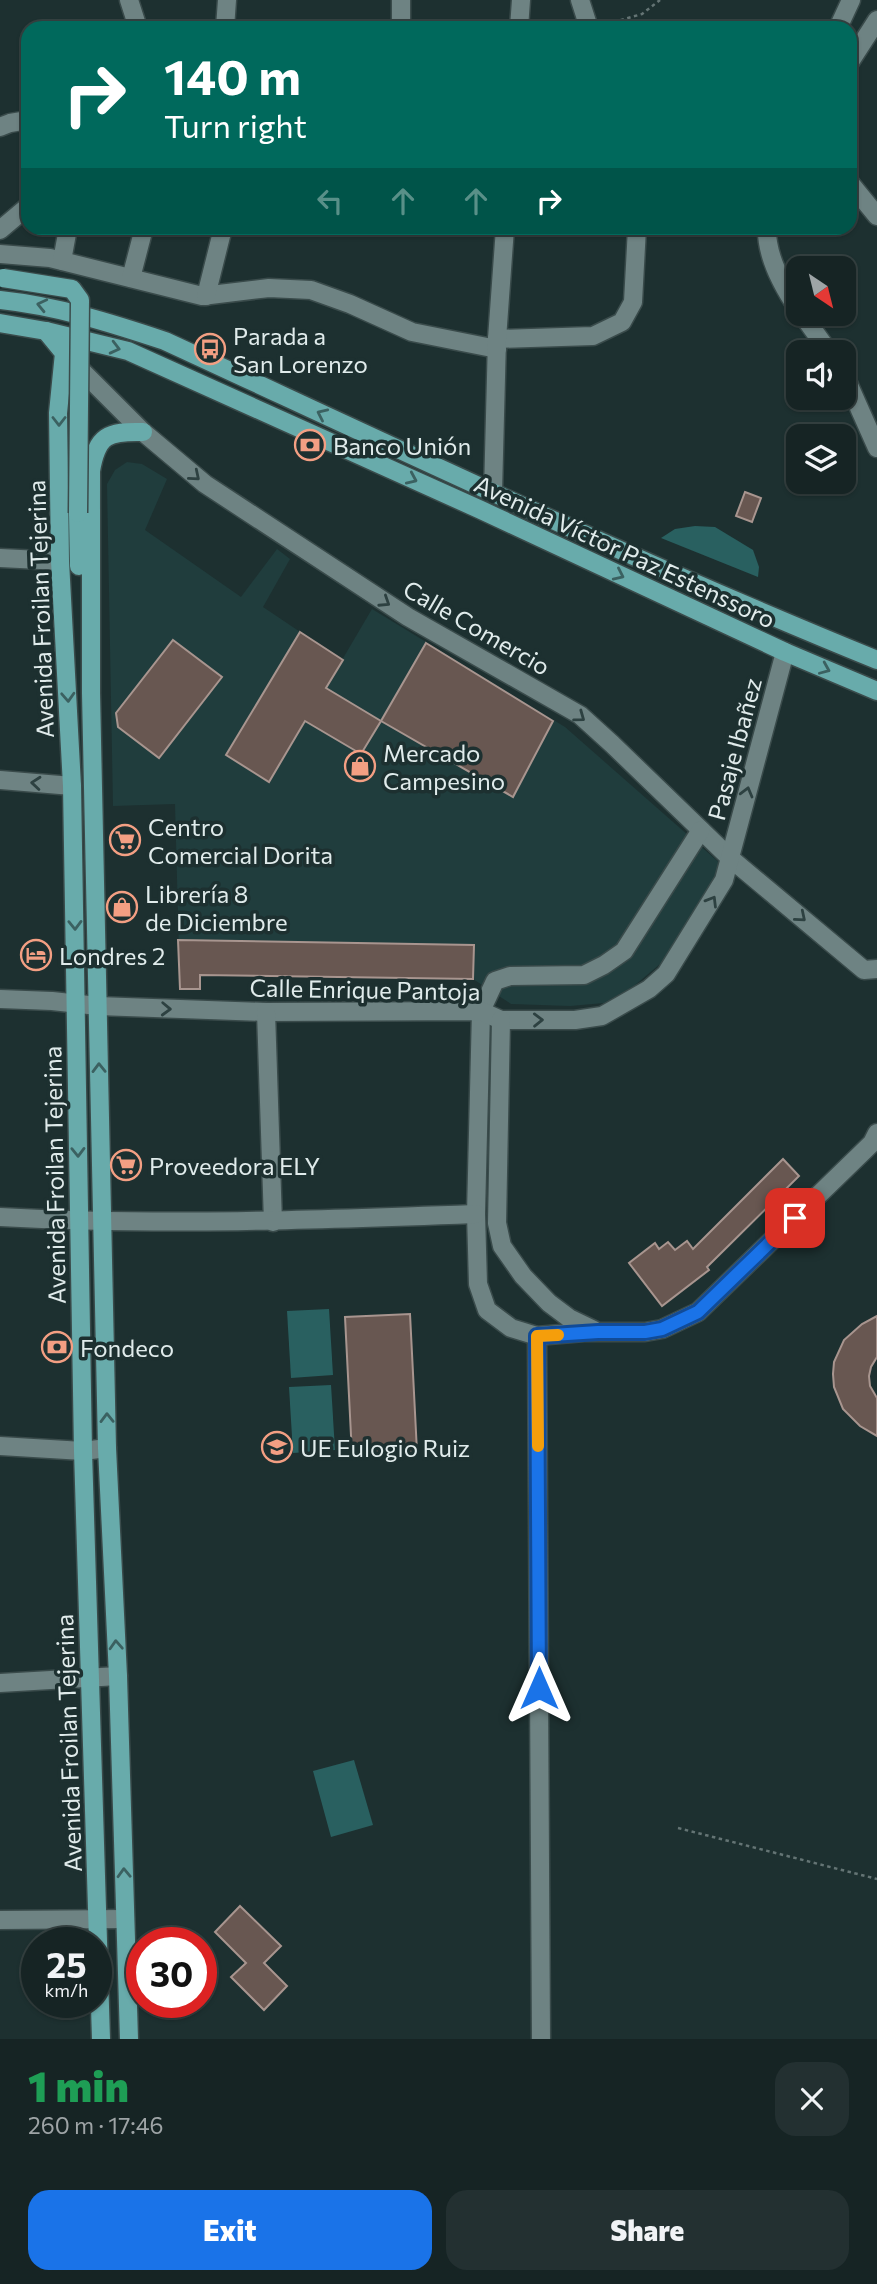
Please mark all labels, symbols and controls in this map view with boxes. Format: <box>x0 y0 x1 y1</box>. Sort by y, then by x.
text: 140 m <box>164 45 301 105</box>
icon: right <box>49 49 140 140</box>
text: Turn right <box>164 105 307 145</box>
icon: left <box>311 182 349 220</box>
icon: ahead <box>384 182 422 220</box>
icon: ahead <box>457 182 495 220</box>
icon: right <box>530 182 568 220</box>
north arrow <box>786 256 856 326</box>
map controls <box>786 256 856 494</box>
one-way arrow <box>36 299 48 314</box>
place label: Parada a San Lorenzo <box>233 321 368 378</box>
bus stop icon: Parada a San Lorenzo <box>193 332 227 366</box>
one-way arrow <box>108 340 120 354</box>
button: sound <box>786 340 856 410</box>
one-way arrow <box>317 408 329 422</box>
one-way arrow <box>51 416 67 427</box>
button: layers <box>786 424 856 494</box>
bank icon: Banco Unión <box>293 428 327 462</box>
place label: Banco Unión <box>333 431 471 460</box>
one-way arrow <box>187 468 200 480</box>
street label: Avenida Víctor Paz Estenssoro <box>470 468 780 634</box>
one-way arrow <box>405 471 417 485</box>
street label: Avenida Froilan Tejerina <box>21 479 59 739</box>
one-way arrow <box>612 566 624 580</box>
street label: Calle Comercio <box>399 573 555 681</box>
one-way arrow <box>377 593 390 606</box>
one-way arrow <box>818 661 831 675</box>
street label: Pasaje Ibañez <box>701 675 767 823</box>
one-way arrow <box>60 692 75 703</box>
one-way arrow <box>573 709 585 722</box>
place label: Mercado Campesino <box>383 738 505 795</box>
shop icon: Mercado Campesino <box>343 749 377 783</box>
one-way arrow <box>30 776 41 791</box>
one-way arrow <box>739 786 754 798</box>
place label: Centro Comercial Dorita <box>148 812 333 869</box>
supermarket icon: Centro Comercial Dorita <box>108 823 142 857</box>
place label: Librería 8 de Diciembre <box>145 879 288 936</box>
shop icon: Librería 8 de Diciembre <box>105 890 139 924</box>
one-way arrow <box>704 895 717 908</box>
one-way arrow <box>793 909 805 922</box>
one-way arrow <box>67 920 83 930</box>
hotel icon: Londres 2 <box>19 938 53 972</box>
place label: Londres 2 <box>59 941 165 970</box>
street label: Calle Enrique Pantoja <box>249 972 481 1006</box>
one-way arrow <box>161 1001 172 1016</box>
one-way arrow <box>534 1012 544 1028</box>
street label: Avenida Froilan Tejerina <box>37 1046 71 1304</box>
one-way arrow <box>91 1062 107 1073</box>
one-way arrow <box>70 1147 86 1158</box>
supermarket icon: Proveedora ELY <box>109 1148 143 1182</box>
place label: Proveedora ELY <box>149 1151 320 1180</box>
pin <box>765 1188 825 1248</box>
icon: arrive <box>776 1199 814 1237</box>
bank icon: Fondeco <box>40 1330 74 1364</box>
place label: Fondeco <box>80 1333 174 1362</box>
one-way arrow <box>99 1412 114 1423</box>
school or university icon: UE Eulogio Ruiz <box>260 1430 294 1464</box>
place label: UE Eulogio Ruiz <box>300 1433 470 1462</box>
street label: Avenida Froilan Tejerina <box>49 1613 87 1873</box>
one-way arrow <box>109 1640 124 1651</box>
position arrow <box>502 1651 576 1725</box>
one-way arrow <box>116 1867 131 1878</box>
speed limit sign: 30 <box>126 1927 217 2018</box>
text: 25 <box>46 1942 87 1985</box>
text: km/h <box>45 1979 88 2001</box>
text: 1 min <box>28 2059 129 2111</box>
button: close <box>775 2062 849 2136</box>
text: 260 m · 17:46 <box>28 2111 164 2139</box>
button: Exit <box>28 2190 432 2270</box>
button: Share <box>446 2190 849 2270</box>

